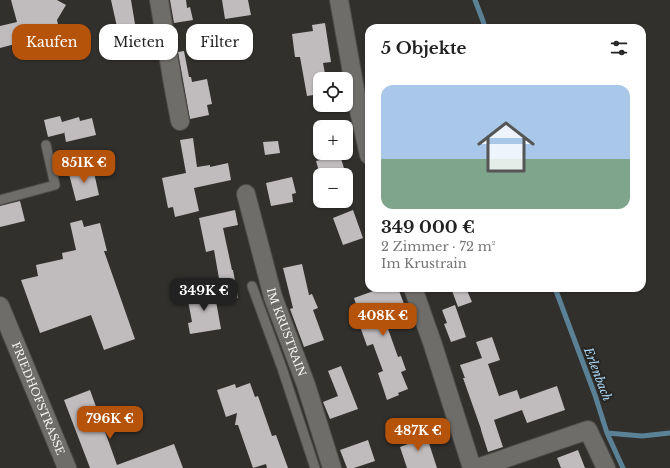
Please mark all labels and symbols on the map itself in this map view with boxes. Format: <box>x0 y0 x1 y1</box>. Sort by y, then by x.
pin: 851K € <box>51 150 117 184</box>
pin: 349K € <box>171 278 237 312</box>
street label: IM KRUSTRAIN <box>264 286 309 379</box>
pin: 408K € <box>350 303 416 337</box>
street label: FRIEDHOFSTRASSE <box>9 340 68 457</box>
water label: Erlenbach <box>581 344 615 403</box>
pin: 796K € <box>77 406 143 440</box>
pin: 487K € <box>385 418 451 452</box>

